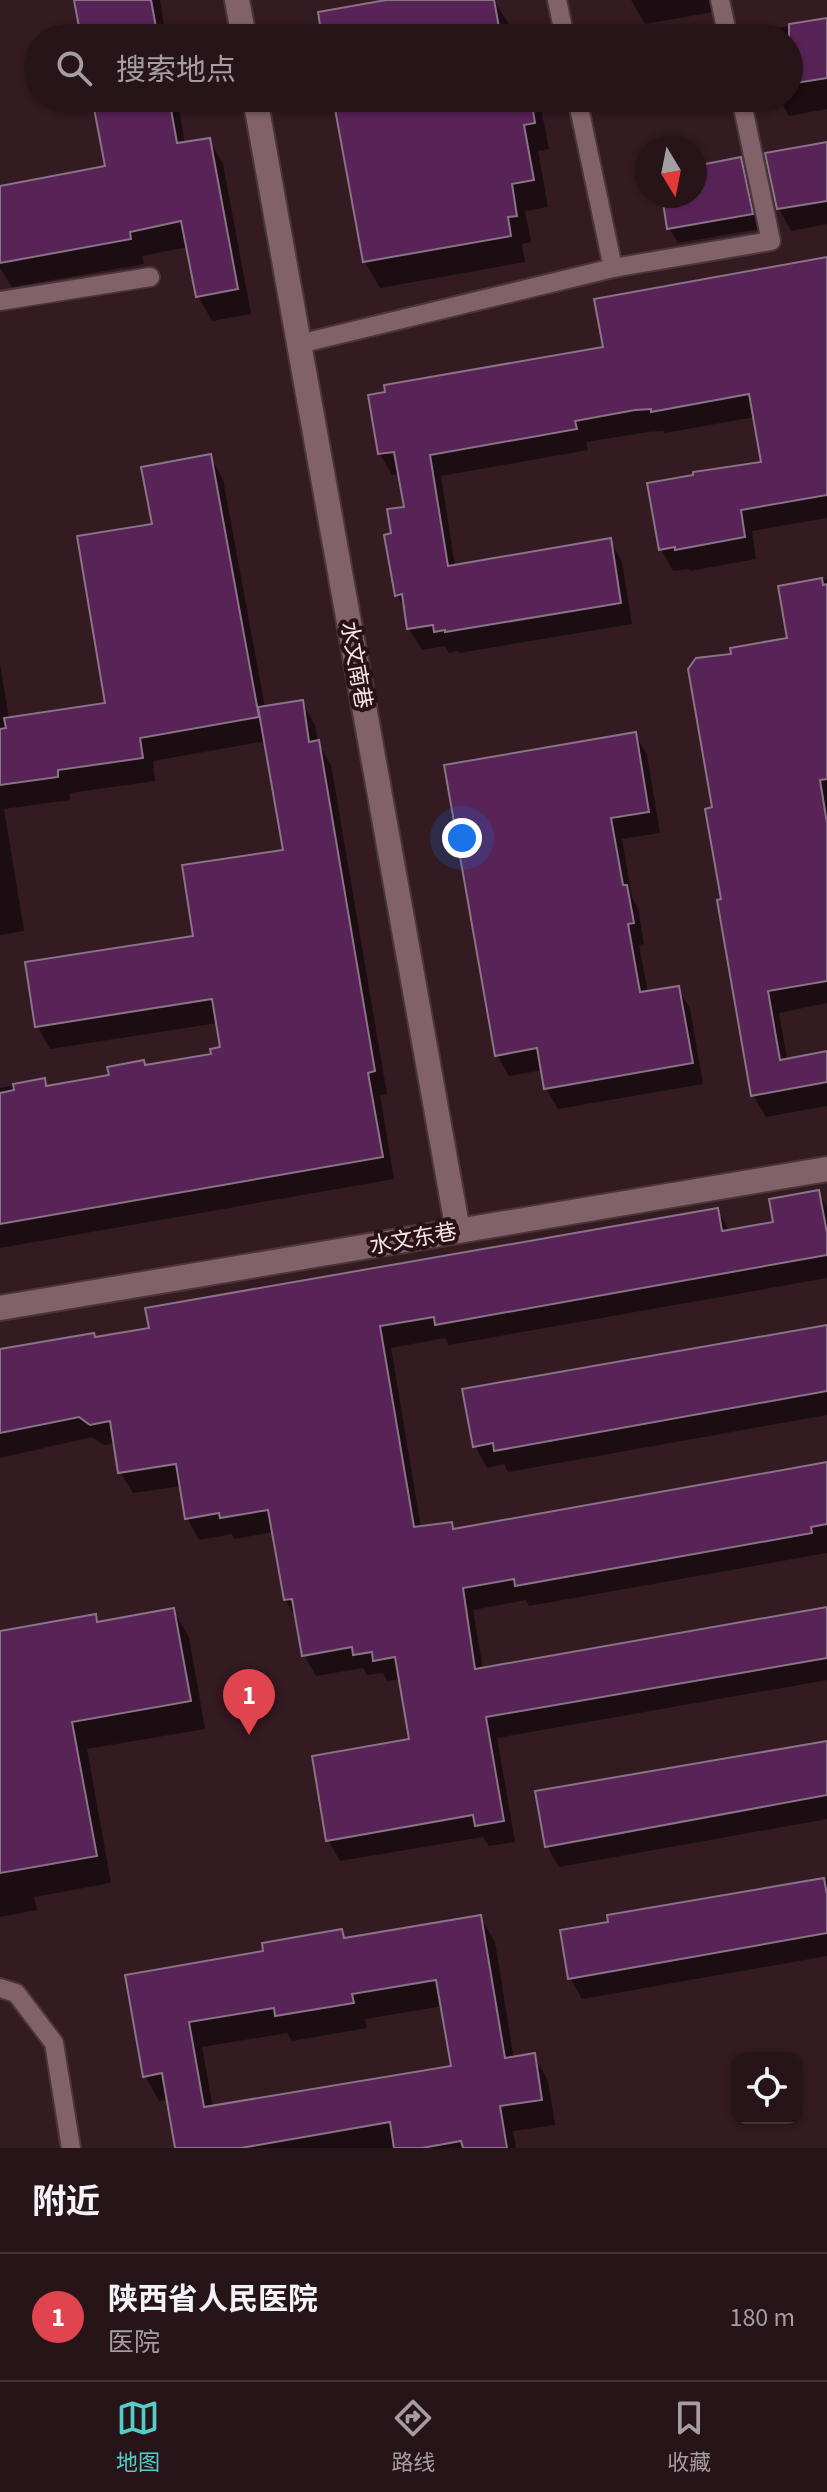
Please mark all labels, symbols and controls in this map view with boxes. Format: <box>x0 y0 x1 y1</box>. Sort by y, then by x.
search box <box>24 24 803 112</box>
icon: search <box>52 46 96 90</box>
text: 搜索地点 <box>116 49 236 92</box>
north arrow <box>635 136 707 208</box>
street label: 水文南巷 <box>333 619 379 711</box>
your location <box>442 818 482 858</box>
street label: 水文东巷 <box>367 1216 459 1262</box>
pin: 1 <box>223 1669 275 1735</box>
map controls <box>731 2052 803 2124</box>
button: locate <box>731 2052 803 2124</box>
text: 附近 <box>32 2178 100 2227</box>
text: 陕西省人民医院 <box>108 2278 318 2321</box>
text: 1 <box>51 2299 65 2336</box>
text: 180 m <box>729 2299 795 2336</box>
text: 医院 <box>108 2324 160 2361</box>
tab: 地图 <box>116 2396 160 2479</box>
tab: 路线 <box>391 2396 435 2479</box>
tab: 收藏 <box>667 2396 711 2479</box>

